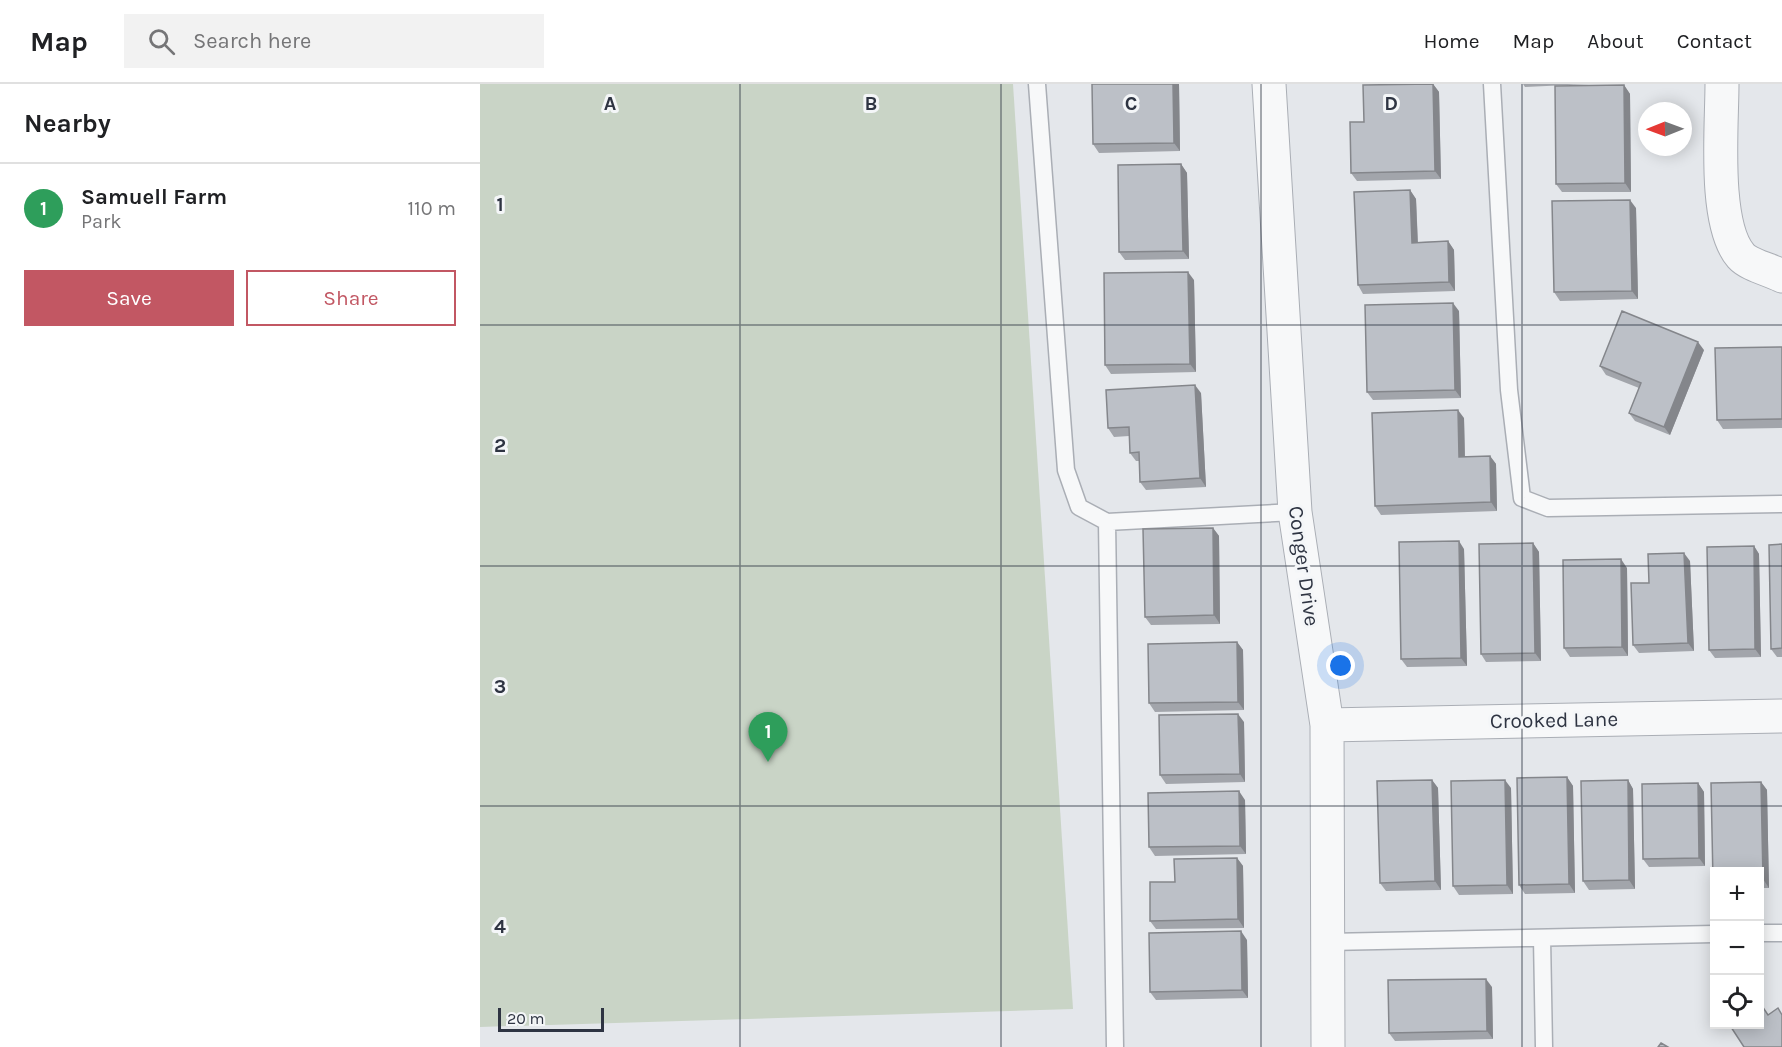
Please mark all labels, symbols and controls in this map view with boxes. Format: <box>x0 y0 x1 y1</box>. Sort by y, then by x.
search box <box>124 14 544 68</box>
text: Map <box>30 25 88 58</box>
icon: search <box>145 25 178 58</box>
text: Search here <box>193 28 311 54</box>
text: Home <box>1424 29 1480 53</box>
text: Map <box>1513 29 1554 53</box>
text: About <box>1587 29 1644 53</box>
text: Contact <box>1677 29 1752 53</box>
text: A <box>604 92 617 115</box>
text: B <box>865 92 877 115</box>
text: C <box>1125 92 1137 115</box>
text: D <box>1384 92 1398 115</box>
north arrow <box>1638 102 1692 156</box>
text: Nearby <box>24 108 111 139</box>
text: Samuell Farm <box>81 184 227 210</box>
text: 1 <box>496 193 504 216</box>
text: 1 <box>40 197 47 220</box>
text: 110 m <box>407 197 456 220</box>
text: Park <box>81 210 122 233</box>
button: Save <box>24 270 234 326</box>
button: Share <box>246 270 456 326</box>
text: 2 <box>494 434 506 457</box>
street label: Conger Drive <box>1284 504 1324 628</box>
your location <box>1326 651 1355 680</box>
text: 3 <box>494 675 506 698</box>
street label: Crooked Lane <box>1490 707 1618 733</box>
pin: 1 <box>748 712 788 762</box>
map controls <box>1710 867 1764 1029</box>
button: + <box>1710 867 1764 921</box>
text: 4 <box>494 915 506 938</box>
button: − <box>1710 921 1764 975</box>
button: locate <box>1710 975 1764 1029</box>
scale bar <box>498 1005 604 1032</box>
text: 20 m <box>507 1009 545 1028</box>

